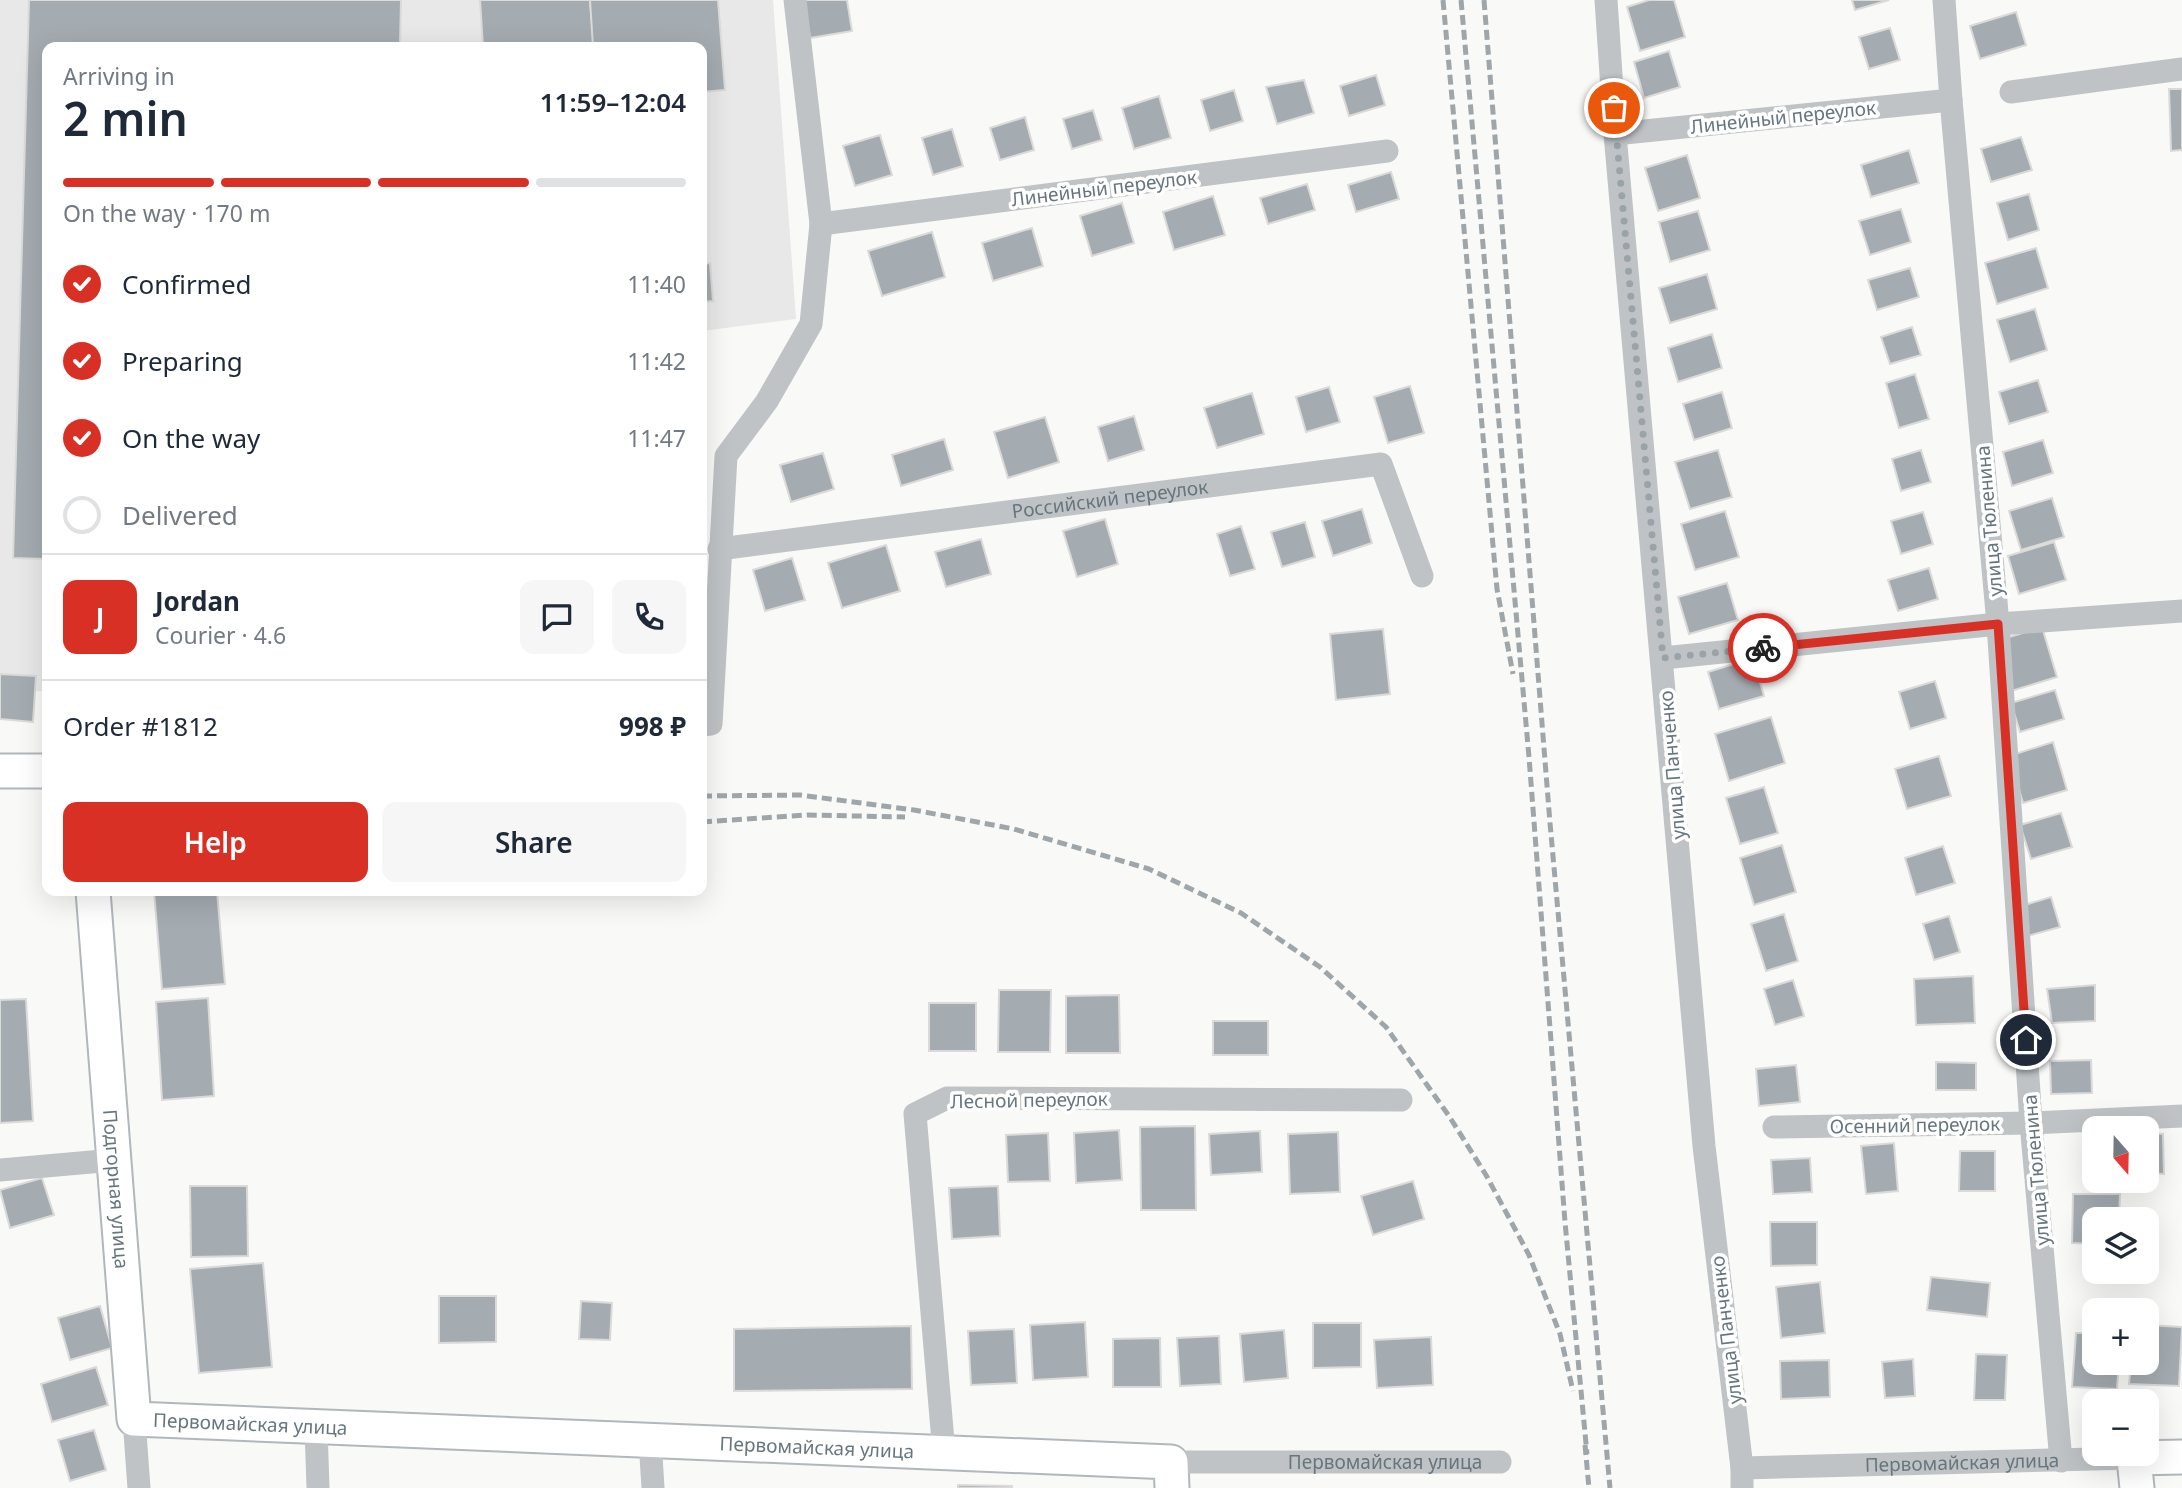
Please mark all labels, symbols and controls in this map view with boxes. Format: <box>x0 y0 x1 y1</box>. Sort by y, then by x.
text: Arriving in <box>63 60 175 92</box>
pin <box>1584 78 1644 138</box>
text: 11:59–12:04 <box>540 84 686 120</box>
text: 2 min <box>63 87 188 149</box>
icon: bag <box>1595 89 1633 127</box>
street label: Линейный переулок <box>1689 94 1877 140</box>
street label: Линейный переулок <box>1010 164 1198 212</box>
text: On the way · 170 m <box>63 197 270 229</box>
icon: check <box>63 265 101 303</box>
text: Confirmed <box>122 266 252 302</box>
text: 11:40 <box>627 268 686 300</box>
icon: check <box>63 342 101 380</box>
text: Preparing <box>122 343 243 379</box>
text: 11:42 <box>627 345 686 377</box>
icon: check <box>63 419 101 457</box>
text: On the way <box>122 420 260 456</box>
text: 11:47 <box>627 422 686 454</box>
street label: улица Тюленина <box>1969 444 2009 598</box>
street label: Российский переулок <box>1010 473 1209 524</box>
text: Delivered <box>122 497 238 533</box>
button: chat <box>520 580 594 654</box>
button: phone <box>612 580 686 654</box>
text: Jordan <box>155 583 240 619</box>
text: J <box>96 599 104 635</box>
courier <box>1728 613 1798 683</box>
text: Courier · 4.6 <box>155 619 286 651</box>
icon: bike <box>1744 629 1782 667</box>
street label: улица Панченко <box>1653 690 1691 840</box>
text: Order #1812 <box>63 708 218 744</box>
text: 998 ₽ <box>619 708 686 744</box>
button: Help <box>63 802 368 882</box>
button: Share <box>382 802 686 882</box>
pin <box>1996 1010 2056 1070</box>
icon: home <box>2007 1021 2045 1059</box>
street label: Лесной переулок <box>950 1086 1108 1114</box>
street label: улица Тюленина <box>2016 1093 2056 1247</box>
street label: Подгорная улица <box>97 1108 135 1270</box>
street label: Осенний переулок <box>1829 1111 2001 1139</box>
north arrow <box>2082 1116 2160 1194</box>
map controls <box>2082 1116 2159 1466</box>
button: layers <box>2082 1207 2159 1284</box>
street label: улица Панченко <box>1704 1254 1748 1406</box>
button: + <box>2082 1298 2159 1375</box>
button: − <box>2082 1389 2159 1466</box>
street label: Первомайская улица <box>153 1407 348 1441</box>
street label: Первомайская улица <box>719 1430 915 1464</box>
street label: Первомайская улица <box>1864 1447 2059 1478</box>
street label: Первомайская улица <box>1288 1449 1482 1475</box>

